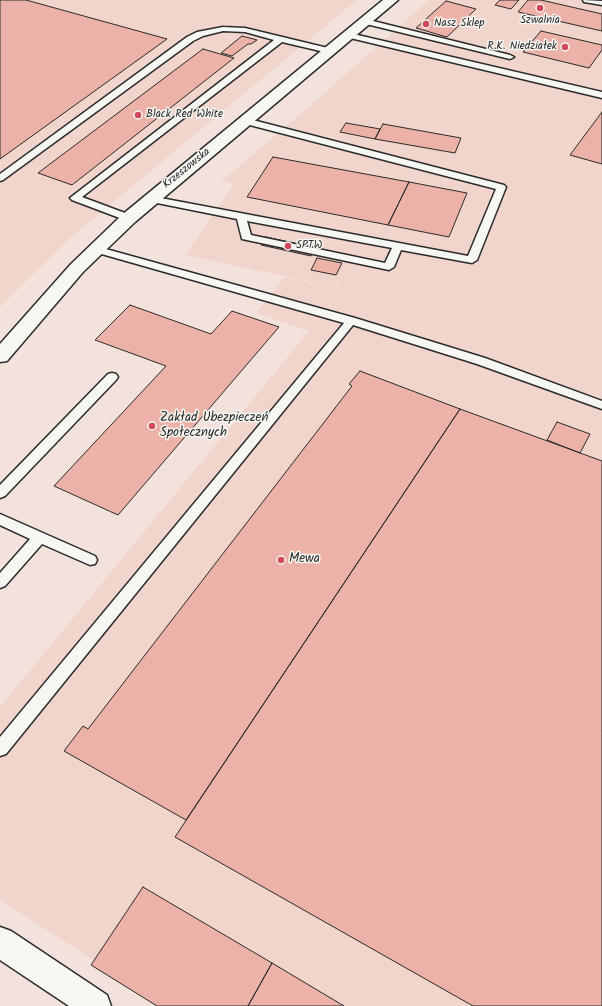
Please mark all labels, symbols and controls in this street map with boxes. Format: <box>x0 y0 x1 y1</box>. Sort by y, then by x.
marker: Szwalnia <box>535 3 545 13</box>
place label: Szwalnia <box>520 14 560 28</box>
place label: Nasz Sklep <box>434 17 484 31</box>
marker: Nasz Sklep <box>421 19 431 29</box>
place label: R.K. Niedziałek <box>487 40 557 54</box>
marker: R.K. Niedziałek <box>560 42 570 52</box>
place label: Black Red White <box>146 108 223 122</box>
marker: Black Red White <box>133 110 143 120</box>
street label: Krzeszowska <box>161 146 213 192</box>
place label: SPTW <box>296 239 322 253</box>
marker: SPTW <box>283 241 293 251</box>
place label: Zakład Ubezpieczeń Społecznych <box>160 411 268 442</box>
marker: Zakład Ubezpieczeń Społecznych <box>147 421 157 431</box>
place label: Mewa <box>289 552 320 568</box>
marker: Mewa <box>276 555 286 565</box>

